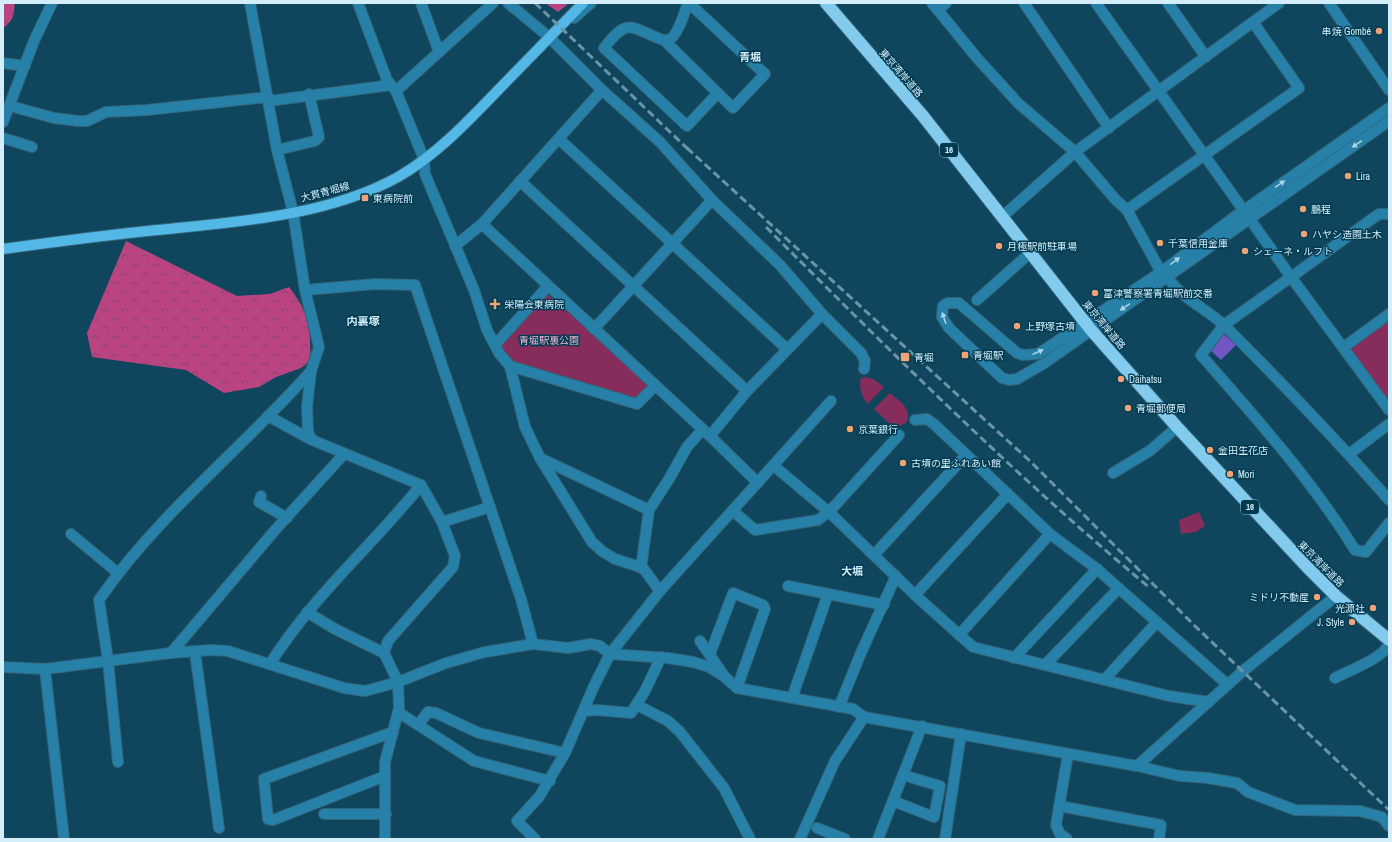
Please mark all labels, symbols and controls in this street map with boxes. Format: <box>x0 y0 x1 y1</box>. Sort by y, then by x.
place label: 串焼 Gombé <box>1322 25 1371 38</box>
marker: 串焼 Gombé <box>1374 26 1384 36</box>
street label: 東京湾岸道路 <box>876 46 926 100</box>
district label: 青堀 <box>739 50 761 64</box>
one-way arrow <box>1352 140 1362 148</box>
road number: 16 <box>940 143 958 157</box>
place label: Lira <box>1356 170 1371 183</box>
marker: Lira <box>1343 171 1353 181</box>
street label: 大貫青堀線 <box>299 179 351 205</box>
one-way arrow <box>1275 180 1286 188</box>
place label: 東病院前 <box>373 192 413 205</box>
marker: 東病院前 <box>360 193 370 203</box>
place label: 鵬程 <box>1311 203 1331 216</box>
marker: 鵬程 <box>1298 204 1308 214</box>
place label: ハヤシ造園土木 <box>1312 228 1382 241</box>
marker: ハヤシ造園土木 <box>1299 229 1309 239</box>
place label: 千葉信用金庫 <box>1168 237 1228 250</box>
marker: 千葉信用金庫 <box>1155 238 1165 248</box>
place label: 月極駅前駐車場 <box>1007 240 1077 253</box>
marker: 月極駅前駐車場 <box>994 241 1004 251</box>
place label: シェーネ・ルフト <box>1253 245 1333 258</box>
marker: シェーネ・ルフト <box>1240 246 1250 256</box>
one-way arrow <box>1170 257 1181 265</box>
place label: 富津警察署青堀駅前交番 <box>1103 287 1213 300</box>
marker: 富津警察署青堀駅前交番 <box>1090 288 1100 298</box>
marker: 栄陽会東病院 <box>489 298 501 310</box>
place label: 栄陽会東病院 <box>504 298 564 311</box>
street label: 東京湾岸道路 <box>1080 298 1128 352</box>
one-way arrow <box>1120 303 1130 311</box>
one-way arrow <box>940 312 946 324</box>
district label: 内裏塚 <box>347 314 380 328</box>
place label: 上野塚古墳 <box>1025 320 1075 333</box>
marker: 上野塚古墳 <box>1012 321 1022 331</box>
park label: 青堀駅裏公園 <box>519 334 579 347</box>
place label: 青堀駅 <box>973 349 1004 362</box>
one-way arrow <box>1033 349 1045 355</box>
marker: 青堀駅 <box>960 350 970 360</box>
marker: 青堀 <box>899 351 911 363</box>
place label: 青堀 <box>914 351 934 364</box>
place label: Daihatsu <box>1129 373 1162 386</box>
marker: Daihatsu <box>1116 374 1126 384</box>
place label: 青堀郵便局 <box>1136 402 1186 415</box>
marker: 青堀郵便局 <box>1123 403 1133 413</box>
place label: 京葉銀行 <box>858 423 898 436</box>
marker: 京葉銀行 <box>845 424 855 434</box>
place label: 金田生花店 <box>1218 444 1268 457</box>
marker: 金田生花店 <box>1205 445 1215 455</box>
place label: 古墳の里ふれあい館 <box>911 457 1001 470</box>
marker: 古墳の里ふれあい館 <box>898 458 908 468</box>
place label: Mori <box>1238 468 1254 481</box>
marker: Mori <box>1225 469 1235 479</box>
road number: 16 <box>1241 500 1259 514</box>
street label: 東京湾岸道路 <box>1295 538 1347 590</box>
district label: 大堀 <box>841 564 863 578</box>
place label: ミドリ不動産 <box>1249 591 1309 604</box>
marker: ミドリ不動産 <box>1312 592 1322 602</box>
place label: 光源社 <box>1335 602 1365 615</box>
marker: 光源社 <box>1368 603 1378 613</box>
place label: J. Style <box>1317 616 1344 629</box>
marker: J. Style <box>1347 617 1357 627</box>

